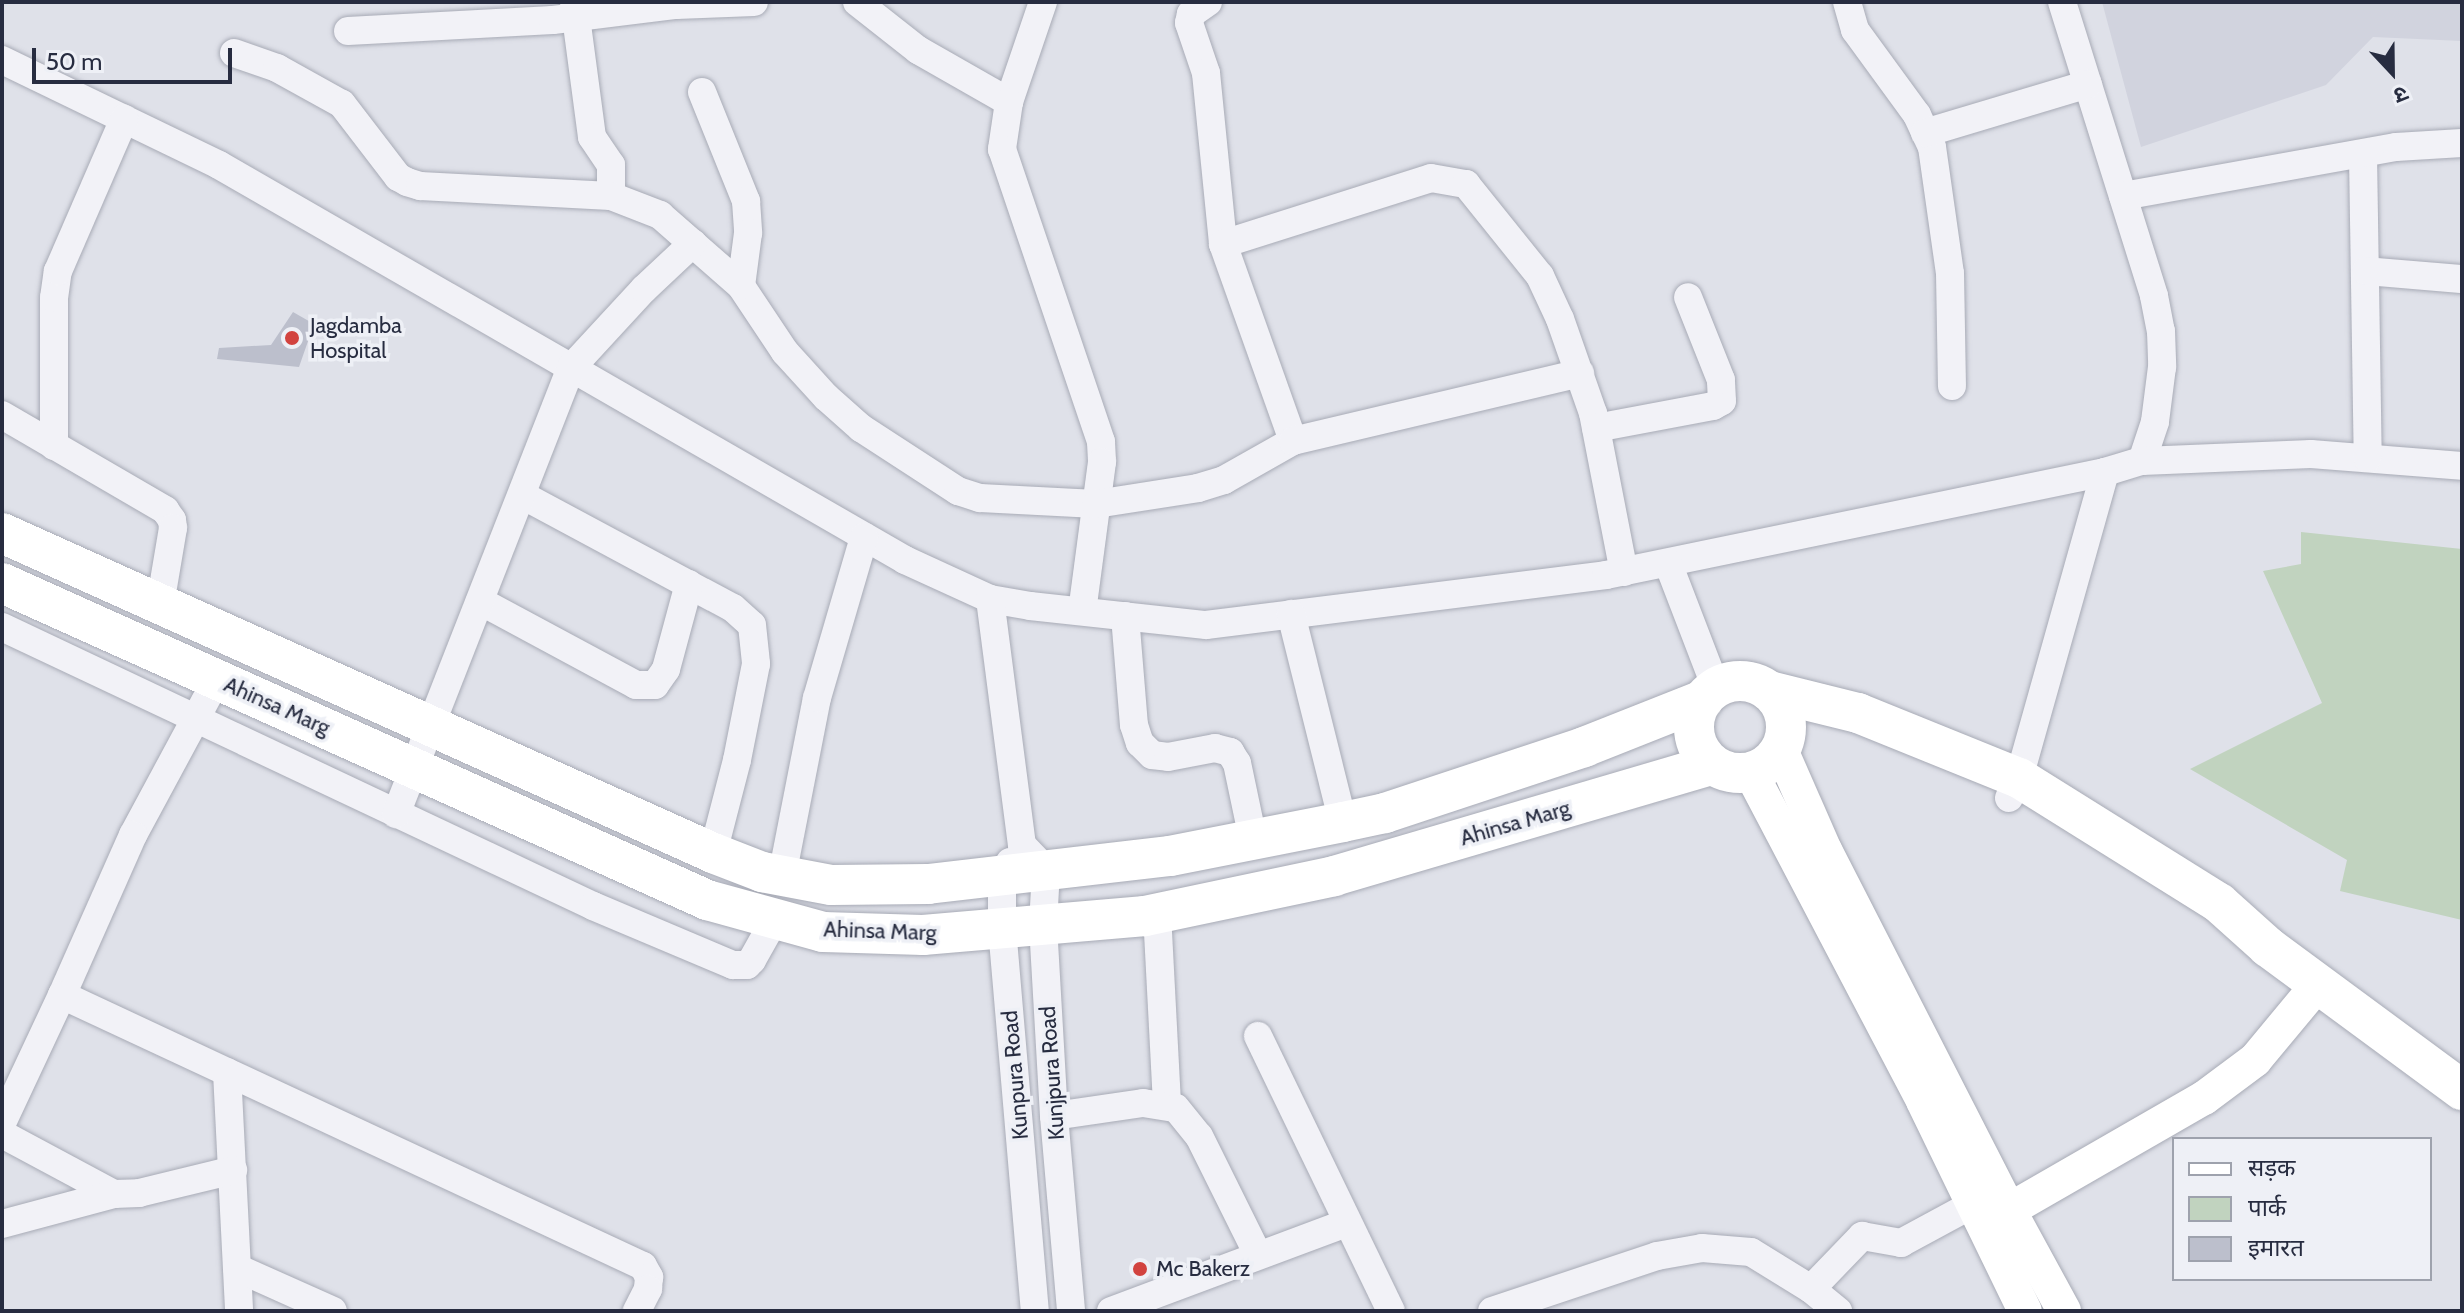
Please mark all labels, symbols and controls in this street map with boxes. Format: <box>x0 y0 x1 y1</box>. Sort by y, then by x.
scale bar <box>36 32 236 82</box>
north arrow <box>2352 32 2432 112</box>
text: 50 m <box>46 47 102 76</box>
text: उ <box>2390 80 2412 110</box>
place label: Jagdamba Hospital <box>310 312 402 364</box>
marker: Jagdamba Hospital <box>281 327 303 349</box>
street label: Ahinsa Marg <box>220 671 334 741</box>
street label: Ahinsa Marg <box>1457 795 1573 851</box>
street label: Ahinsa Marg <box>823 916 937 946</box>
street label: Kunjpura Road <box>1034 1005 1070 1141</box>
street label: Kunpura Road <box>996 1009 1034 1141</box>
legend <box>2172 1137 2432 1281</box>
text: सड़क <box>2248 1153 2296 1182</box>
text: पार्क <box>2248 1193 2286 1222</box>
text: इमारत <box>2248 1233 2304 1262</box>
place label: Mc Bakerz <box>1156 1256 1250 1282</box>
marker: Mc Bakerz <box>1131 1260 1149 1278</box>

